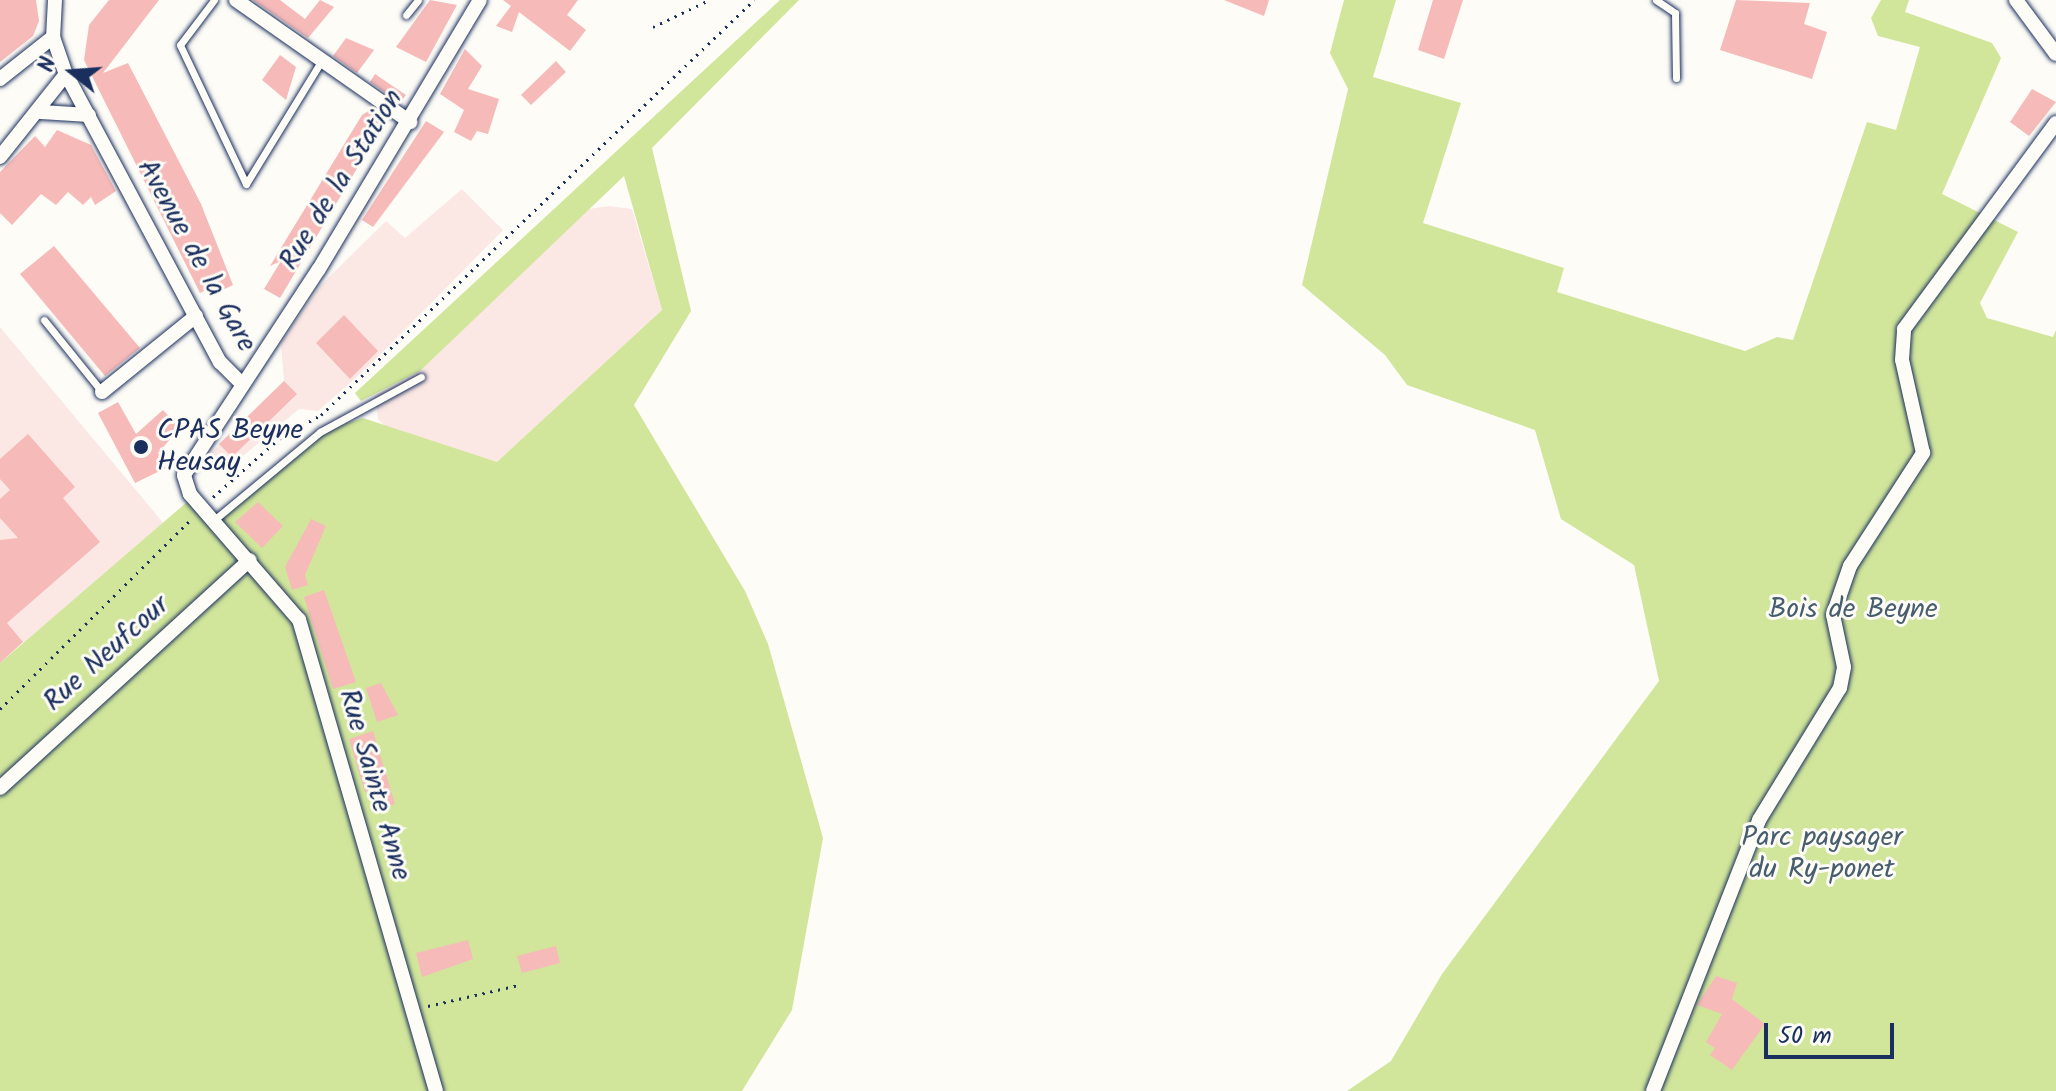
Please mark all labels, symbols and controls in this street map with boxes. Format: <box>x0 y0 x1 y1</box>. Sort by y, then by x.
north arrow <box>32 32 112 112</box>
text: N <box>30 53 67 77</box>
street label: Rue de la Station <box>273 83 411 277</box>
street label: Avenue de la Gare <box>129 154 263 358</box>
place label: CPAS Beyne Heusay <box>157 414 303 480</box>
marker: CPAS Beyne Heusay <box>132 438 150 456</box>
street label: Rue Neufcour <box>37 589 177 719</box>
park label: Bois de Beyne <box>1768 593 1938 627</box>
street label: Rue Sainte Anne <box>331 686 417 884</box>
park label: Parc paysager du Ry-ponet <box>1741 821 1903 887</box>
scale bar <box>1768 1007 1898 1057</box>
text: 50 m <box>1778 1017 1832 1056</box>

